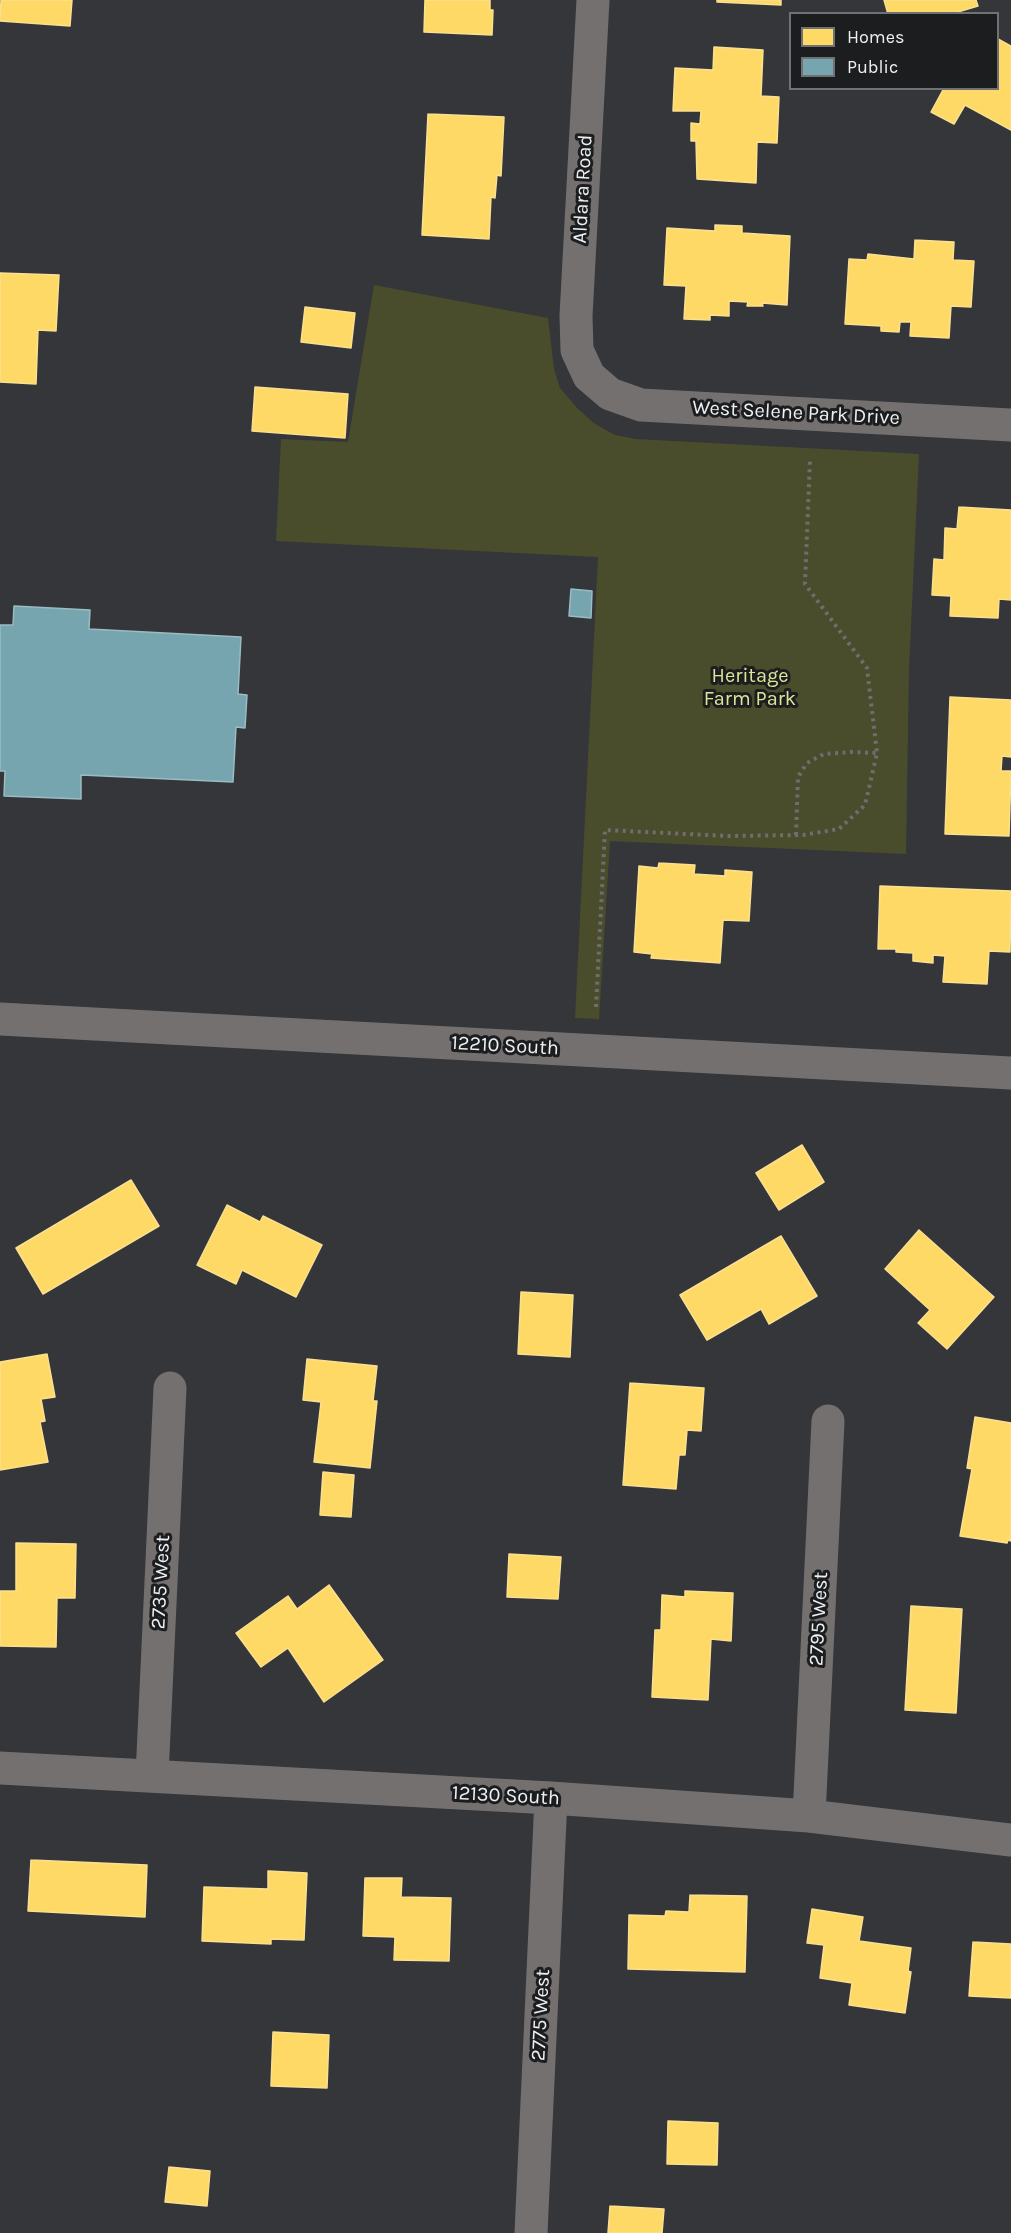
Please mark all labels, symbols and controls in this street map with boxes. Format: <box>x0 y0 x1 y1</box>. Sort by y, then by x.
legend <box>789 12 999 90</box>
text: Homes <box>847 26 904 48</box>
text: Public <box>847 56 898 78</box>
street label: Aldara Road <box>568 134 598 244</box>
street label: West Selene Park Drive <box>692 396 900 430</box>
park label: Heritage Farm Park <box>704 664 796 711</box>
street label: 12210 South <box>451 1031 559 1061</box>
street label: 2735 West <box>147 1534 175 1630</box>
street label: 2795 West <box>805 1571 833 1667</box>
street label: 12130 South <box>451 1781 561 1811</box>
street label: 2775 West <box>527 1968 555 2062</box>

